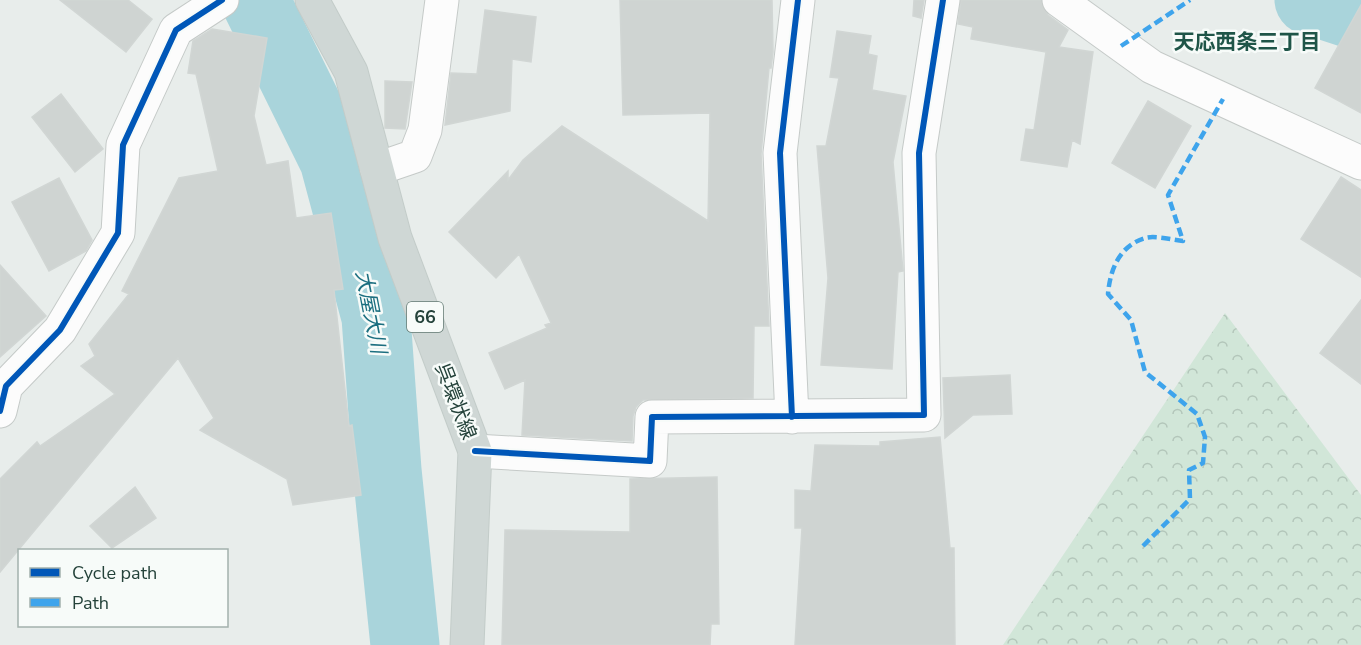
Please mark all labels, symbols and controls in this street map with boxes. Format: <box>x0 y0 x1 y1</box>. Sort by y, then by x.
district label: 天応西条三丁目 <box>1174 28 1321 56</box>
water label: 大屋大川 <box>349 268 393 358</box>
road number: 66 <box>407 302 443 332</box>
street label: 呉環状線 <box>429 359 482 443</box>
legend <box>18 549 228 627</box>
text: Cycle path <box>72 561 157 585</box>
text: Path <box>72 591 109 615</box>

